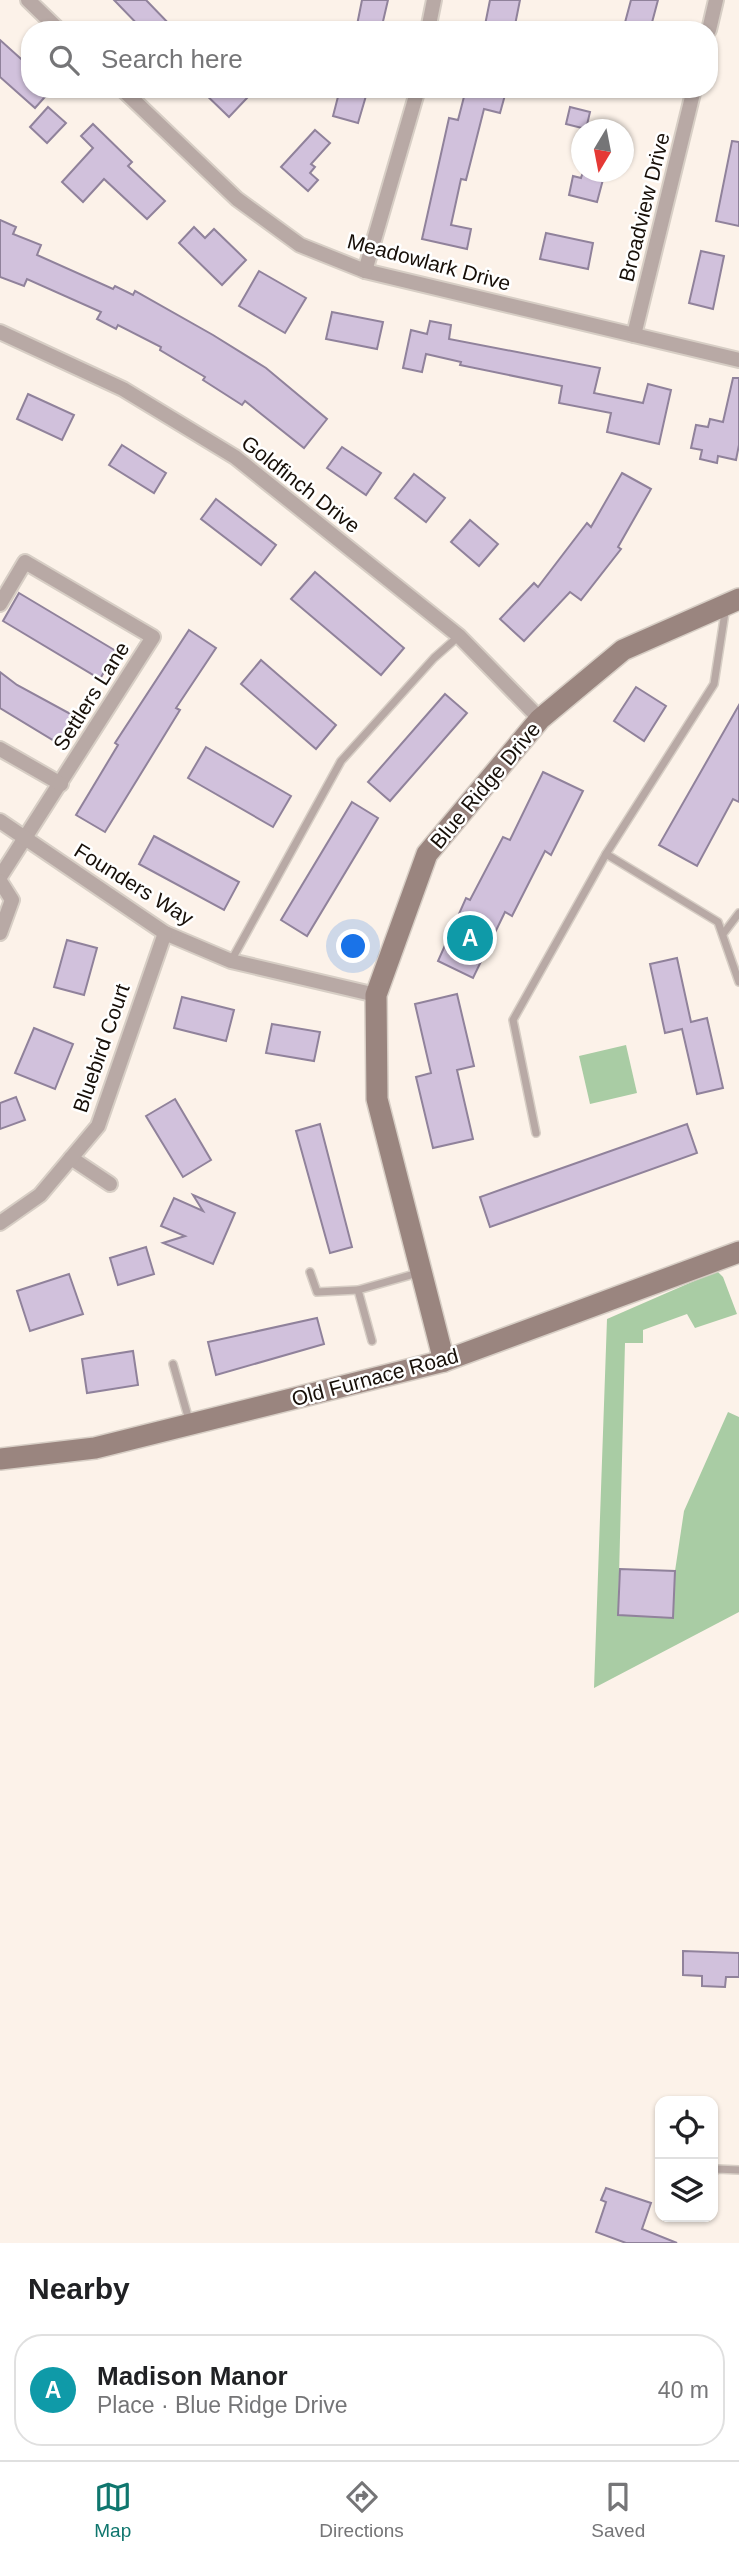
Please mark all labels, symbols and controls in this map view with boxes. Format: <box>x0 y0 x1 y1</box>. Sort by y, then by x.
search box <box>21 21 718 98</box>
icon: search <box>45 41 83 79</box>
text: Search here <box>101 44 243 74</box>
north arrow <box>571 119 634 182</box>
street label: Broadview Drive <box>614 130 674 284</box>
street label: Meadowlark Drive <box>345 229 513 295</box>
street label: Goldfinch Drive <box>237 431 365 537</box>
street label: Settlers Lane <box>48 637 134 755</box>
street label: Blue Ridge Drive <box>426 717 544 853</box>
street label: Founders Way <box>70 838 198 930</box>
pin: A <box>447 912 493 964</box>
your location <box>336 929 370 963</box>
street label: Bluebird Court <box>68 981 134 1115</box>
street label: Old Furnace Road <box>289 1344 461 1410</box>
map controls <box>655 2096 718 2222</box>
button: locate <box>655 2096 718 2159</box>
button: layers <box>655 2159 718 2222</box>
text: Nearby <box>28 2272 130 2305</box>
text: Madison Manor <box>97 2361 288 2391</box>
text: A <box>45 2377 61 2403</box>
text: 40 m <box>658 2377 709 2403</box>
text: Place · Blue Ridge Drive <box>97 2392 348 2418</box>
tab: Map <box>94 2478 132 2542</box>
tab: Directions <box>319 2478 404 2542</box>
tab: Saved <box>591 2478 645 2542</box>

